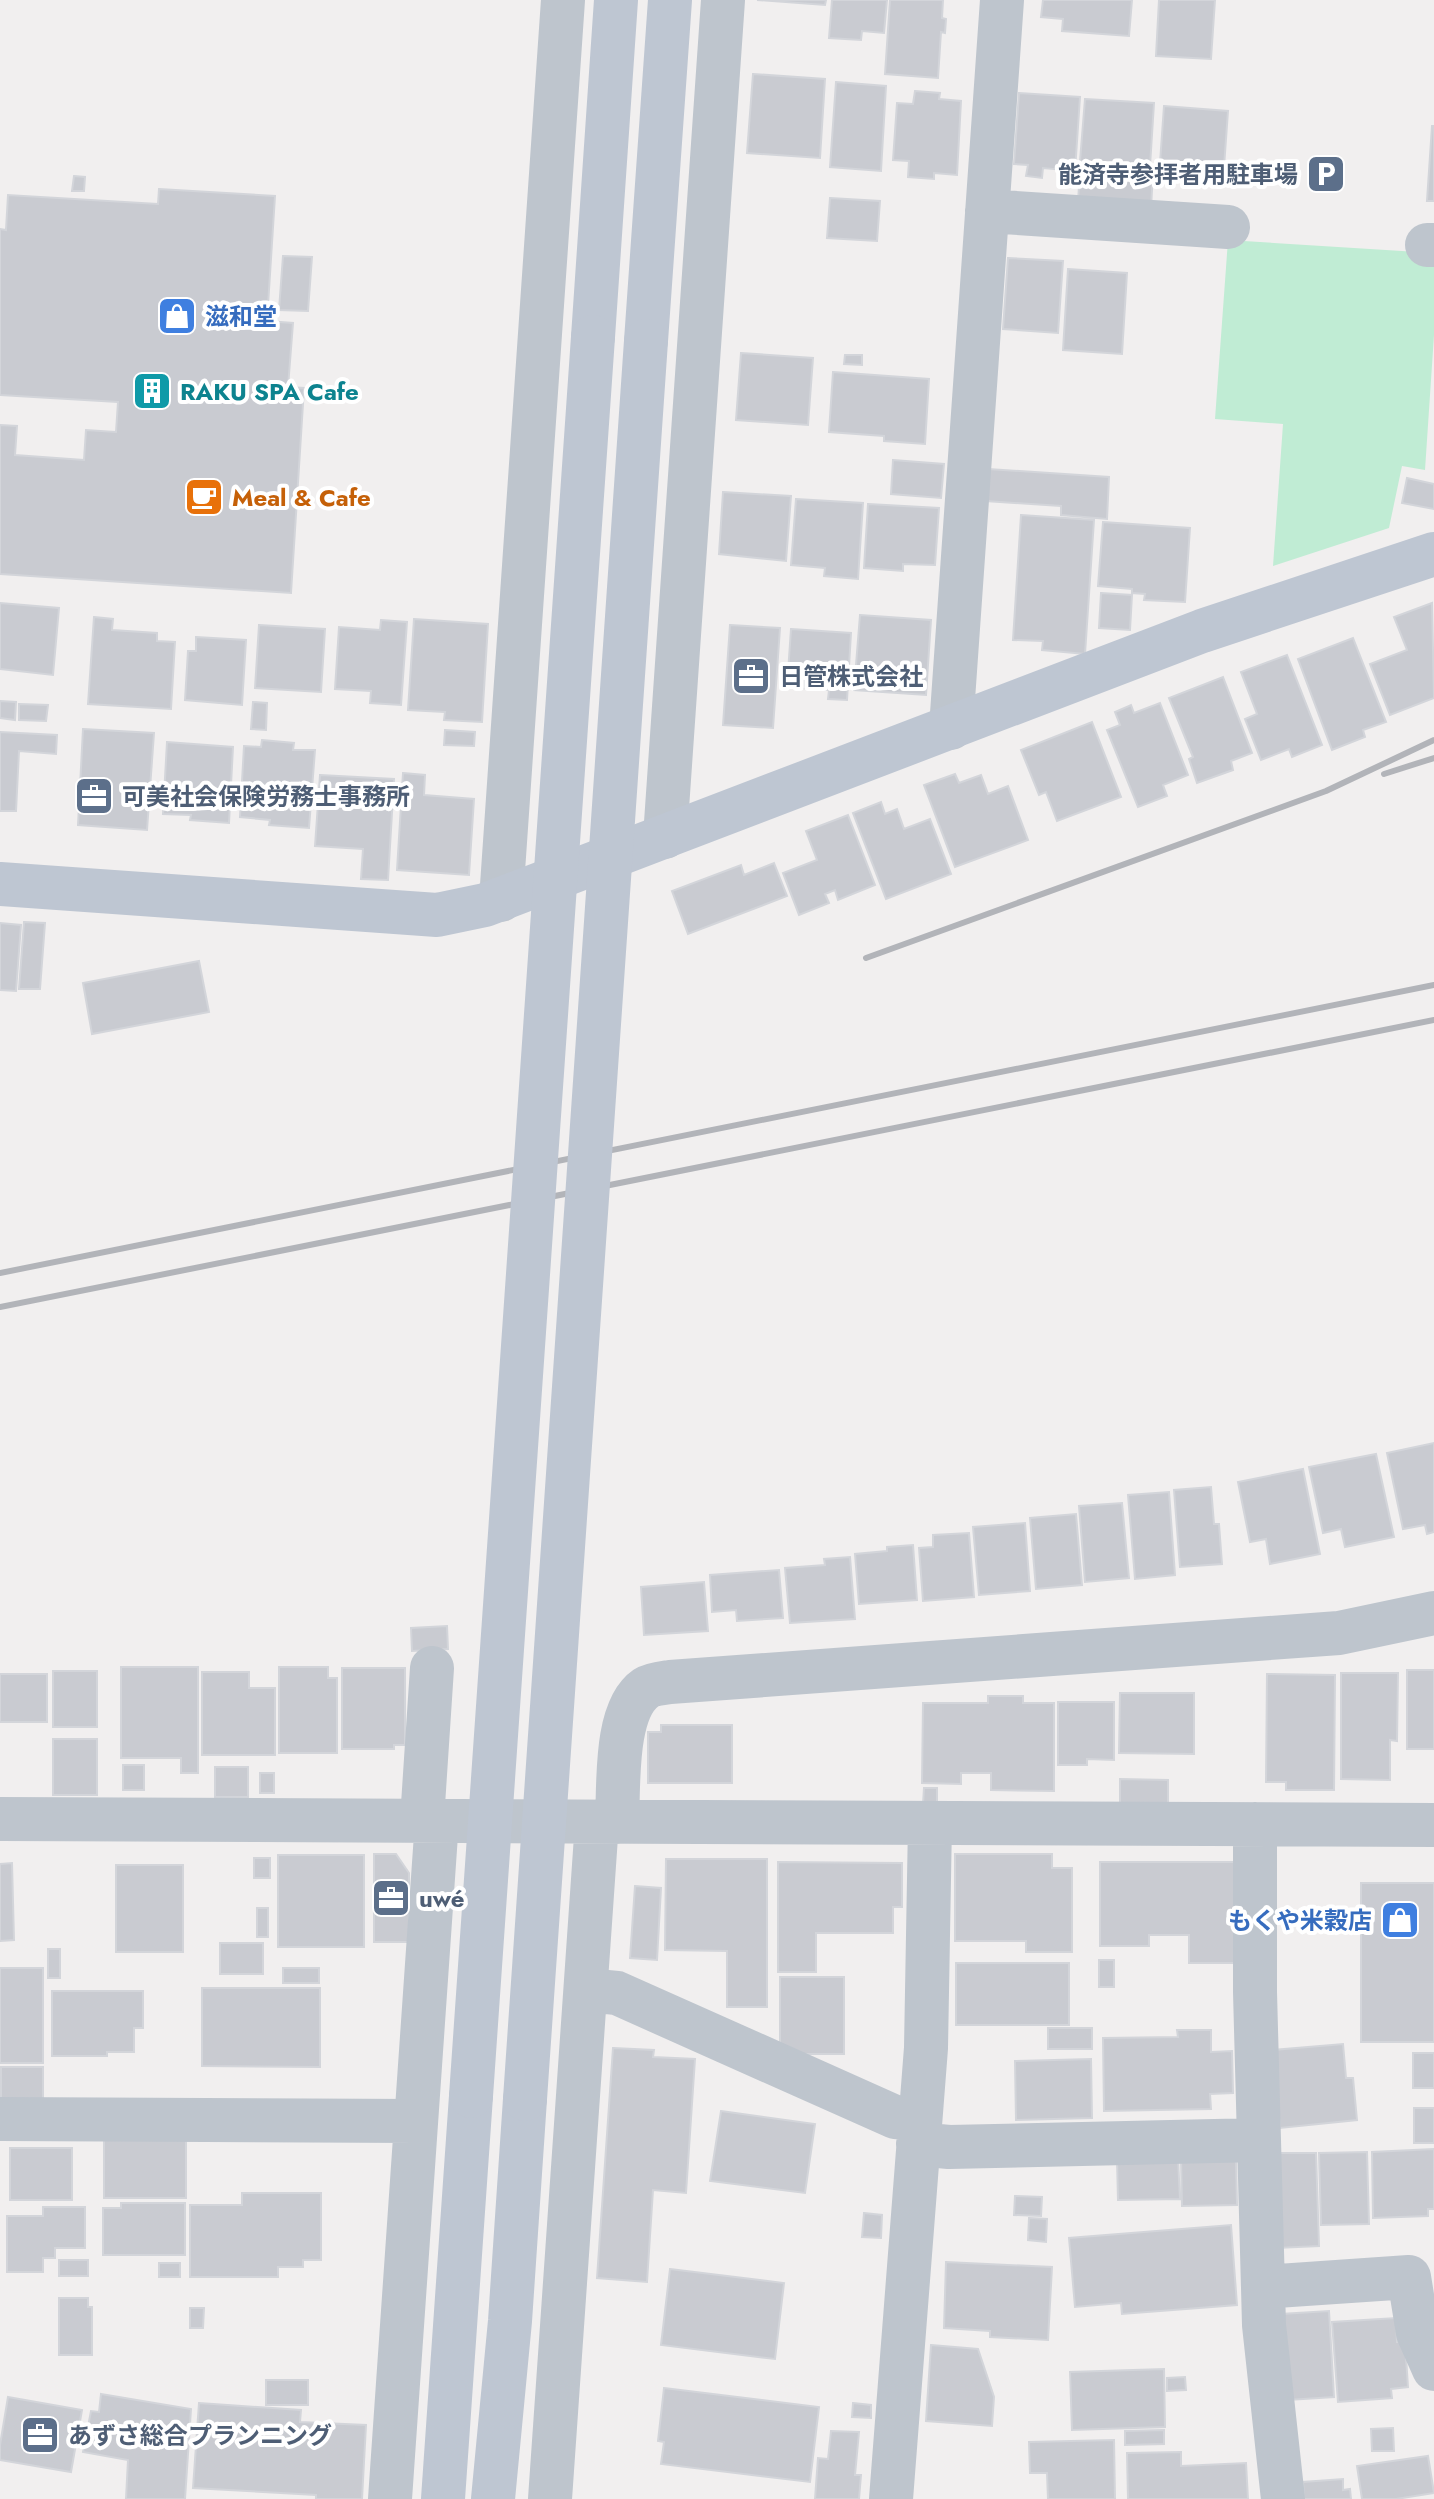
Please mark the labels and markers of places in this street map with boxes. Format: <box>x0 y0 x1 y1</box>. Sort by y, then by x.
parking icon: 能済寺参拝者用駐車場 <box>1305 153 1347 195</box>
place label: 能済寺参拝者用駐車場 <box>1058 157 1298 192</box>
shop icon: 滋和堂 <box>156 295 198 337</box>
place label: 滋和堂 <box>205 299 277 334</box>
building icon: RAKU SPA Cafe <box>131 370 173 412</box>
place label: RAKU SPA Cafe <box>180 374 359 409</box>
cafe icon: Meal & Cafe <box>183 476 225 518</box>
place label: Meal & Cafe <box>232 480 371 515</box>
office icon: 日管株式会社 <box>730 655 772 697</box>
place label: 日管株式会社 <box>779 659 923 694</box>
office icon: 可美社会保険労務士事務所 <box>73 775 115 817</box>
place label: 可美社会保険労務士事務所 <box>122 779 410 814</box>
office icon: uwé <box>370 1877 412 1919</box>
place label: uwé <box>419 1881 464 1916</box>
shop icon: もくや米穀店 <box>1379 1899 1421 1941</box>
place label: もくや米穀店 <box>1228 1903 1372 1938</box>
office icon: あずさ総合プランニング <box>19 2414 61 2456</box>
place label: あずさ総合プランニング <box>68 2418 332 2453</box>

